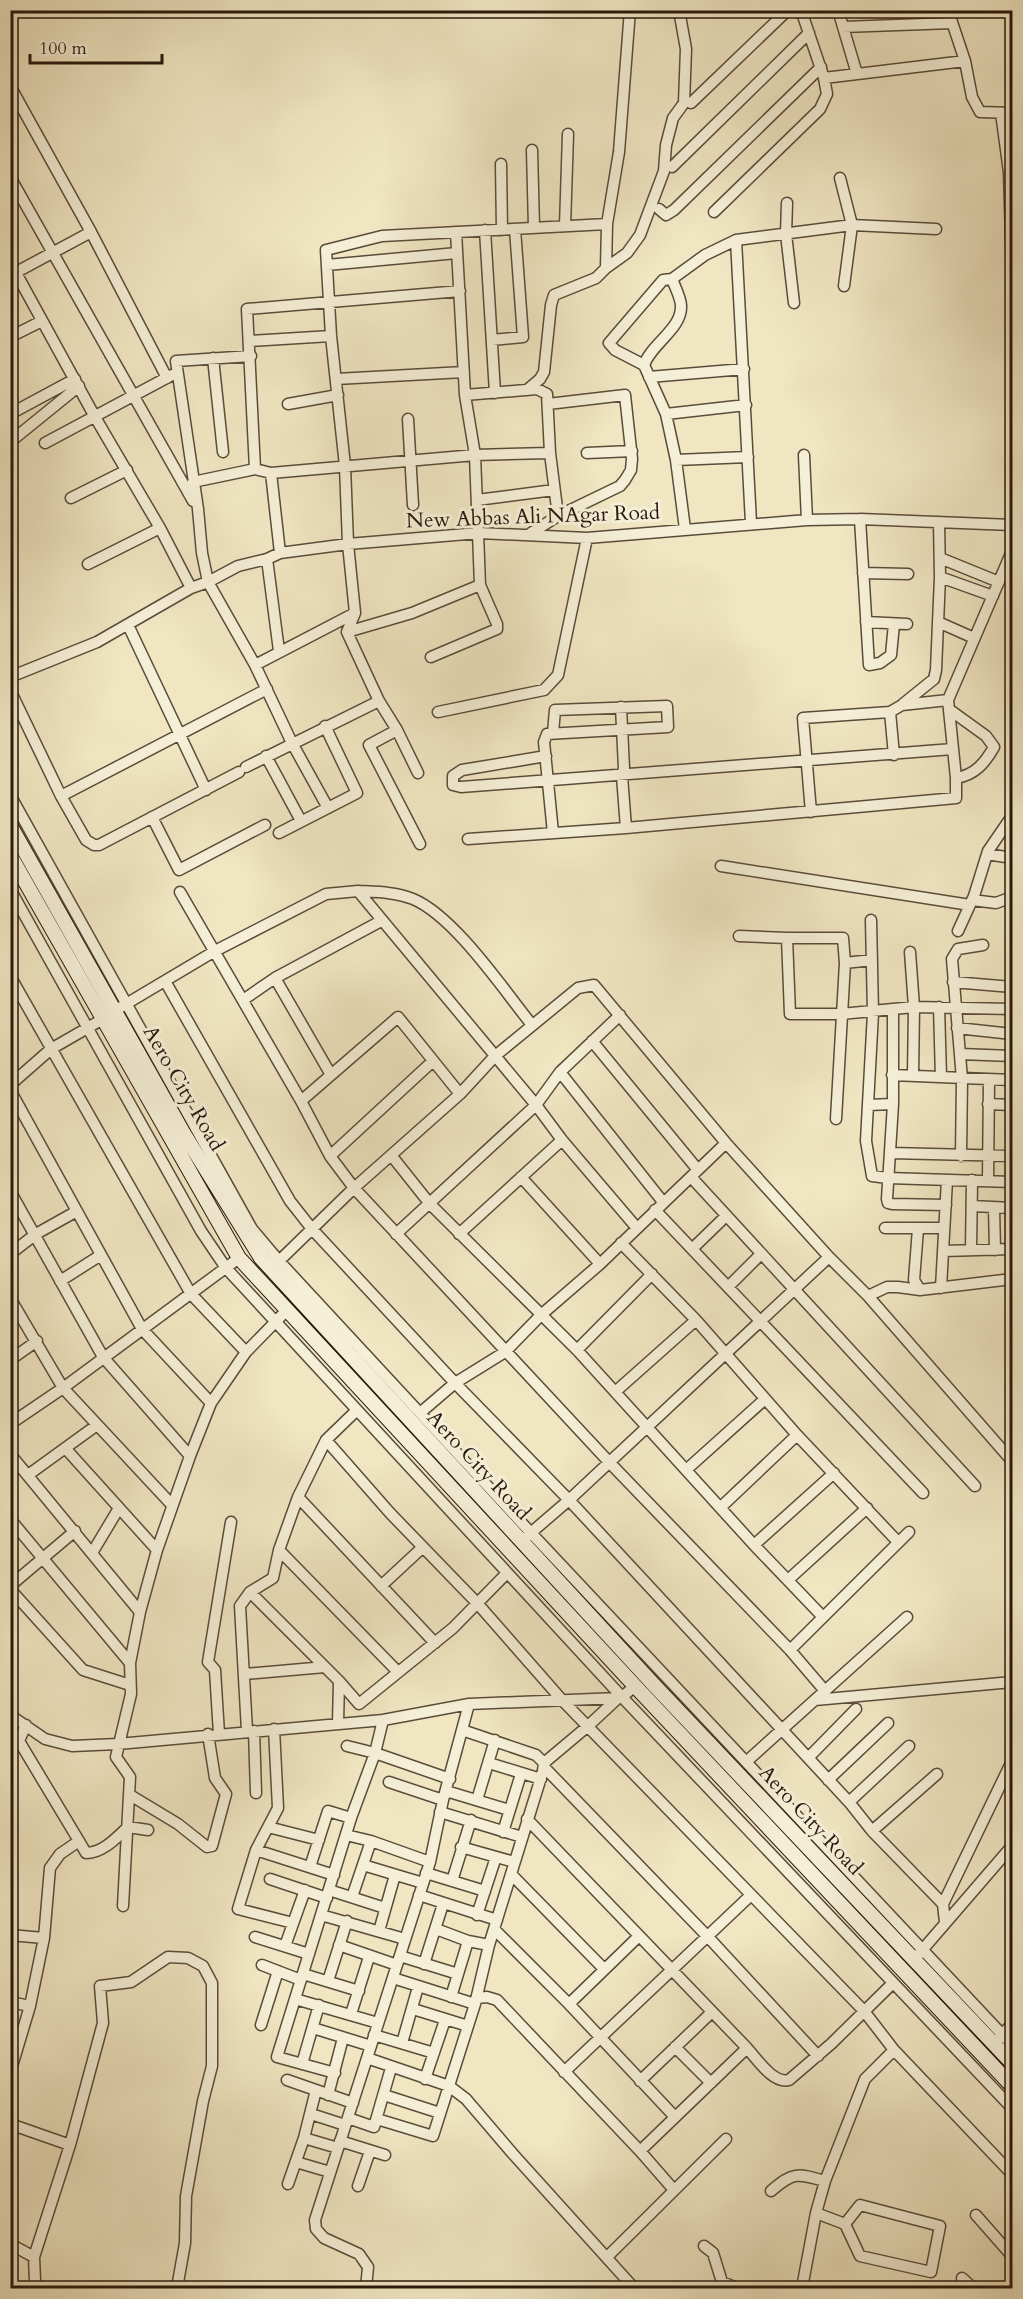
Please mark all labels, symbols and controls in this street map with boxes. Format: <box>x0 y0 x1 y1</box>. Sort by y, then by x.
scale bar <box>30 27 162 65</box>
text: 100 m <box>39 36 87 61</box>
street label: New Abbas Ali NAgar Road <box>406 498 661 535</box>
street label: Aero City Road <box>136 1020 231 1156</box>
street label: Aero City Road <box>420 1404 537 1527</box>
street label: Aero City Road <box>752 1759 869 1882</box>

